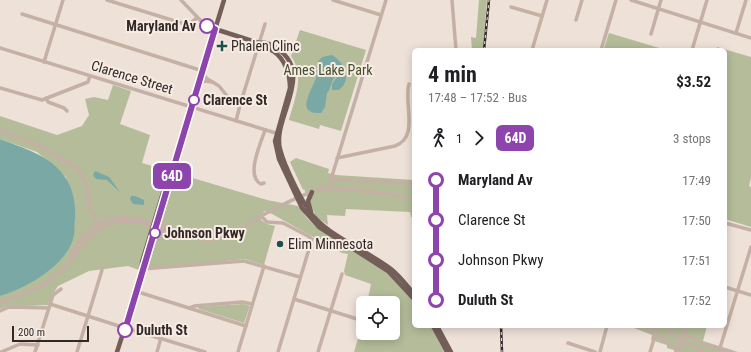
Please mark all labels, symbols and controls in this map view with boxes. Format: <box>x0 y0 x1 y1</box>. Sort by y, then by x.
place label: Maryland Av <box>126 18 197 34</box>
marker: Maryland Av <box>199 18 215 34</box>
place label: Phalen Clinc <box>231 38 300 54</box>
marker: Phalen Clinc <box>216 40 228 52</box>
street label: Clarence Street <box>89 57 175 97</box>
park label: Ames Lake Park <box>283 62 373 78</box>
text: 4 min <box>428 62 477 87</box>
text: $3.52 <box>676 73 711 91</box>
text: 17:48 – 17:52 · Bus <box>428 90 527 105</box>
place label: Clarence St <box>203 92 267 108</box>
marker: Clarence St <box>188 94 200 106</box>
icon: walk <box>428 127 450 149</box>
icon: forward <box>468 127 490 149</box>
text: 64D <box>504 130 526 146</box>
text: 1 <box>456 131 462 146</box>
text: 3 stops <box>673 131 711 146</box>
line badge: 64D <box>149 163 195 189</box>
text: 64D <box>161 168 183 184</box>
text: Maryland Av <box>458 171 533 189</box>
text: 17:49 <box>682 173 711 188</box>
text: Clarence St <box>458 211 525 229</box>
text: 17:50 <box>682 213 711 228</box>
place label: Johnson Pkwy <box>164 225 246 241</box>
marker: Johnson Pkwy <box>149 227 161 239</box>
place label: Elim Minnesota <box>288 236 373 252</box>
marker: Elim Minnesota <box>275 239 285 249</box>
text: Johnson Pkwy <box>458 251 543 269</box>
text: 17:51 <box>682 253 711 268</box>
text: Duluth St <box>458 291 513 309</box>
text: 17:52 <box>682 293 711 308</box>
map controls <box>356 296 400 340</box>
button: locate <box>356 296 400 340</box>
marker: Duluth St <box>117 322 133 338</box>
place label: Duluth St <box>136 322 187 338</box>
scale bar <box>12 324 89 343</box>
text: 200 m <box>18 326 45 339</box>

